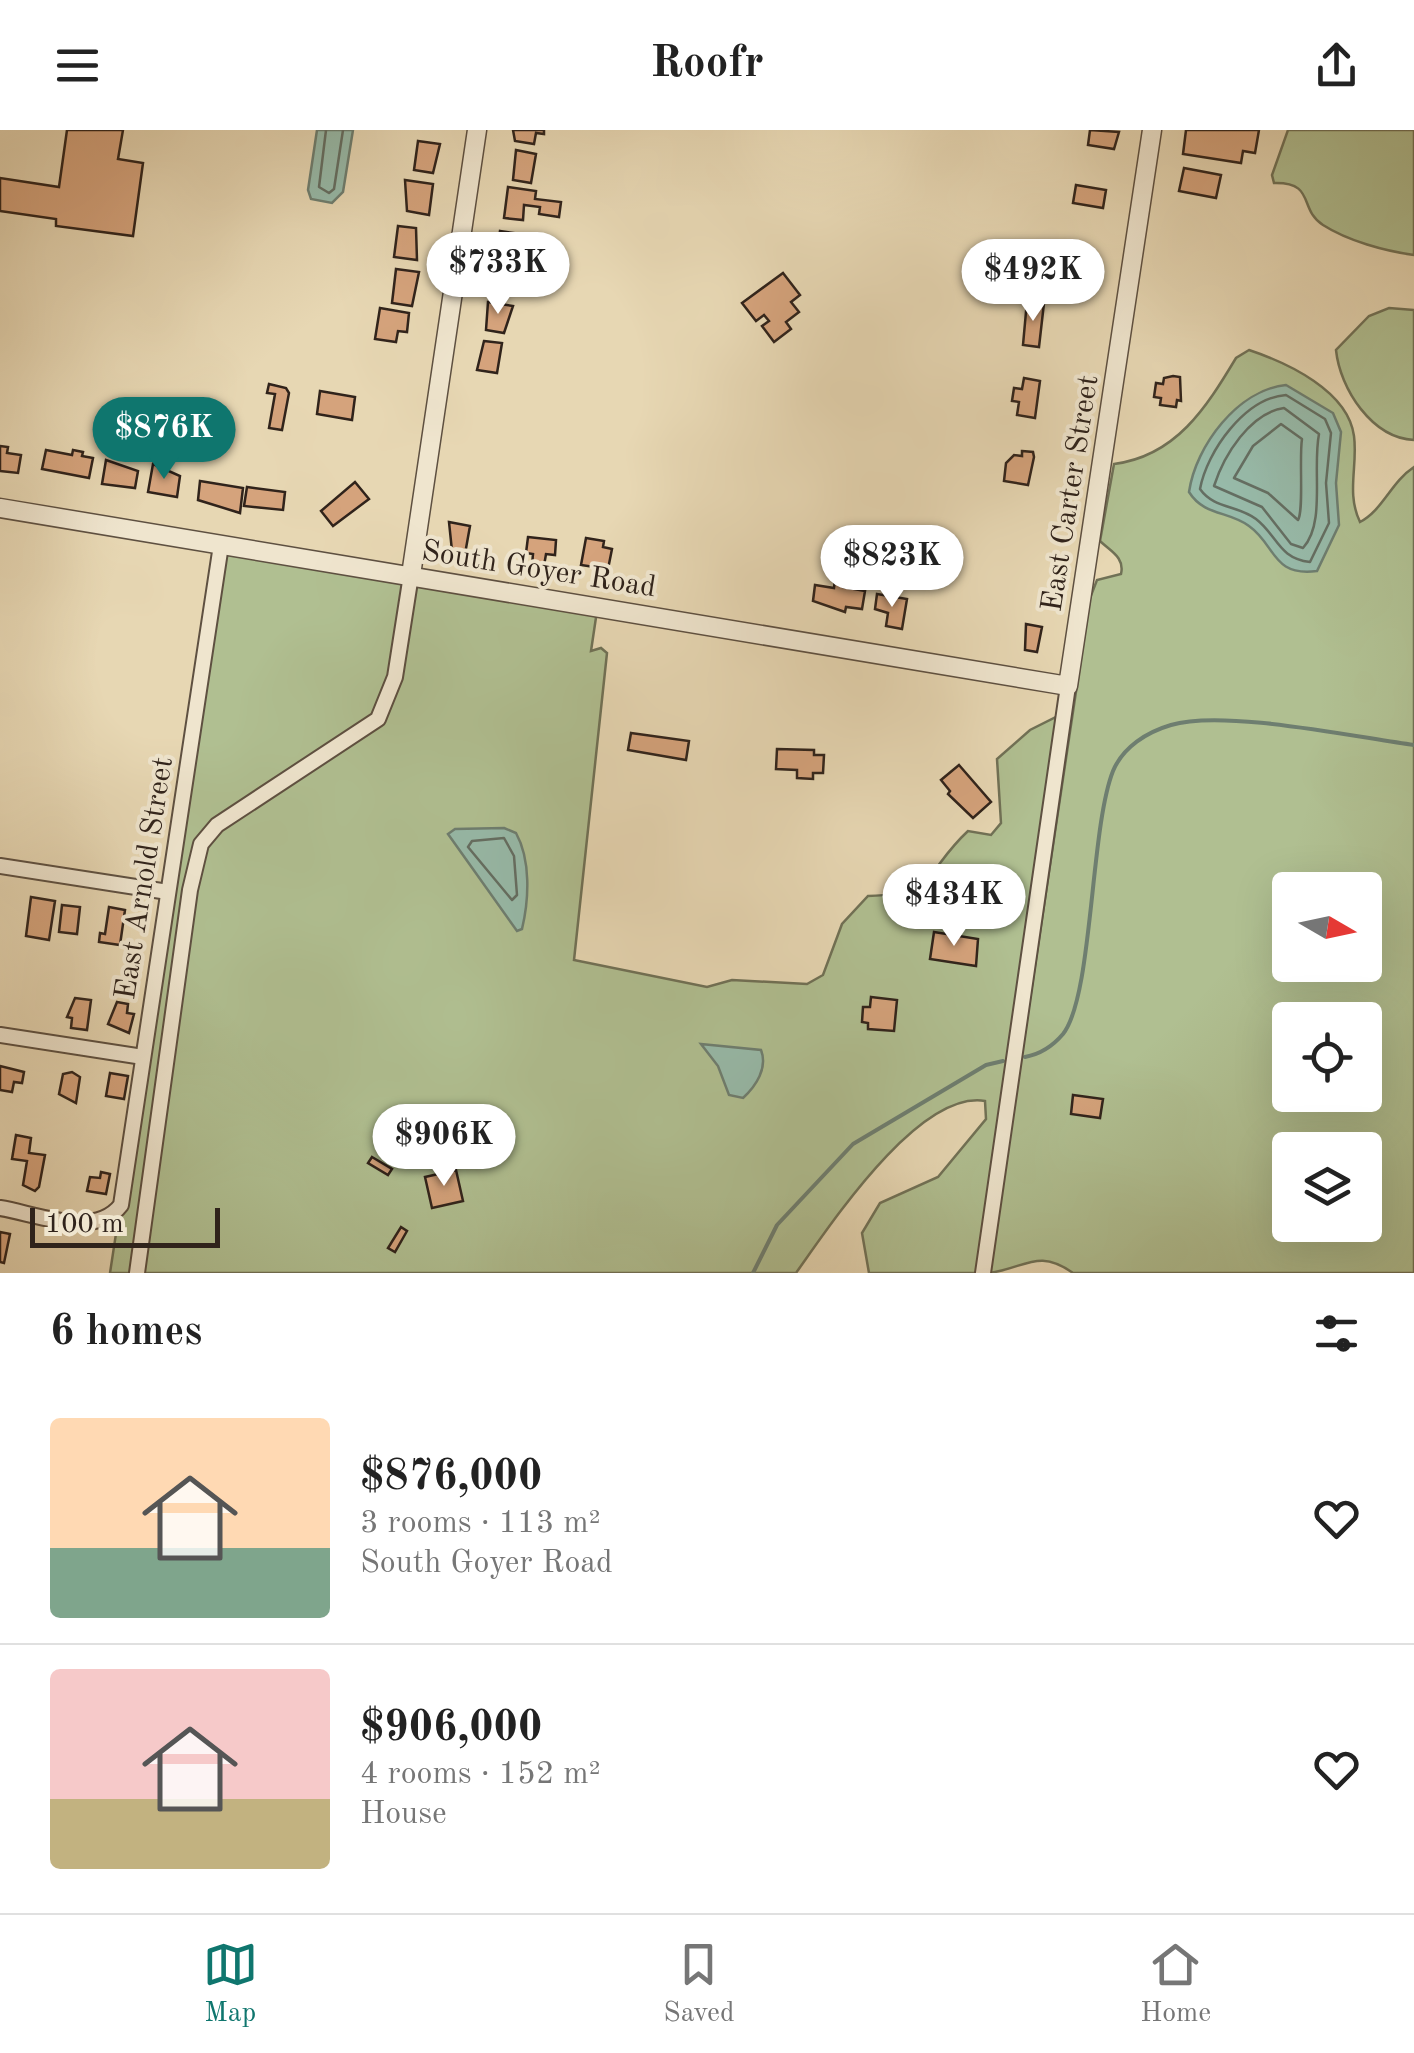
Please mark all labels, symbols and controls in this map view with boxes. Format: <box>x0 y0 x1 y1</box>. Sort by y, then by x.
icon: menu <box>50 38 105 93</box>
icon: share <box>1309 38 1364 93</box>
text: Roofr <box>650 42 764 87</box>
pin: $733K <box>428 232 568 317</box>
pin: $492K <box>963 239 1103 324</box>
text: $733K <box>449 248 547 280</box>
text: $492K <box>984 255 1082 287</box>
street label: East Carter Street <box>1037 373 1104 614</box>
pin: $876K <box>94 397 234 482</box>
text: $876K <box>115 413 213 445</box>
pin: $823K <box>822 525 962 610</box>
street label: South Goyer Road <box>419 537 658 603</box>
text: $823K <box>843 541 941 573</box>
street label: East Arnold Street <box>111 755 179 1002</box>
pin: $434K <box>884 864 1024 949</box>
north arrow <box>1272 872 1382 982</box>
map controls <box>1272 872 1382 1242</box>
text: $434K <box>905 880 1003 912</box>
button: locate <box>1272 1002 1382 1112</box>
pin: $906K <box>374 1104 514 1189</box>
text: $906K <box>395 1120 493 1152</box>
button: layers <box>1272 1132 1382 1242</box>
scale bar <box>30 1203 220 1248</box>
text: 100 m <box>45 1211 124 1239</box>
icon: filters <box>1309 1306 1364 1361</box>
text: 6 homes <box>50 1312 202 1354</box>
text: $876,000 <box>360 1457 542 1499</box>
icon: home <box>130 1458 250 1578</box>
icon: heart <box>1309 1491 1364 1546</box>
text: 3 rooms · 113 m² <box>360 1508 601 1540</box>
text: South Goyer Road <box>360 1548 613 1580</box>
text: $906,000 <box>360 1708 542 1750</box>
icon: home <box>130 1709 250 1829</box>
icon: heart <box>1309 1742 1364 1797</box>
text: 4 rooms · 152 m² <box>360 1759 601 1791</box>
text: House <box>360 1799 447 1831</box>
tab: Map <box>203 1937 258 2032</box>
tab: Saved <box>663 1937 735 2032</box>
tab: Home <box>1140 1937 1211 2032</box>

